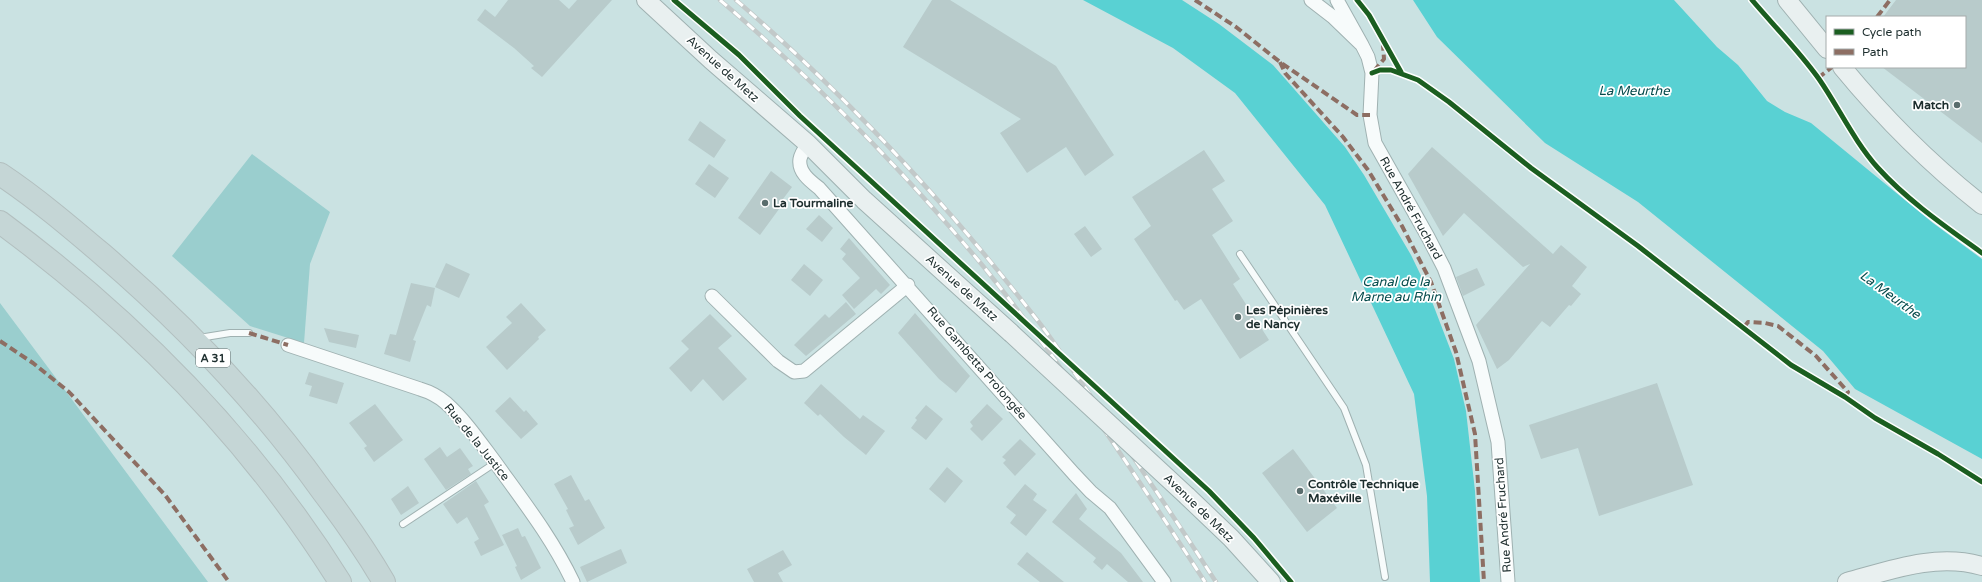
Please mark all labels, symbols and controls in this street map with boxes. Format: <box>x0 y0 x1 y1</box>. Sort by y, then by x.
legend <box>1826 16 1966 68</box>
text: Cycle path <box>1862 25 1921 39</box>
street label: Avenue de Metz <box>684 33 762 105</box>
text: Path <box>1862 45 1888 59</box>
water label: La Meurthe <box>1598 83 1670 99</box>
place label: Match <box>1913 98 1949 112</box>
marker: Match <box>1952 100 1962 110</box>
street label: Rue André Fruchard <box>1377 154 1445 262</box>
place label: La Tourmaline <box>773 196 854 210</box>
marker: La Tourmaline <box>760 198 770 208</box>
street label: Avenue de Metz <box>923 252 1001 324</box>
water label: La Meurthe <box>1857 268 1924 323</box>
water label: Canal de la Marne au Rhin <box>1351 274 1442 305</box>
place label: Les Pépinières de Nancy <box>1246 303 1328 332</box>
street label: Rue Gambetta Prolongée <box>924 304 1030 422</box>
marker: Les Pépinières de Nancy <box>1233 312 1243 322</box>
road number: A 31 <box>196 349 230 367</box>
street label: Rue de la Justice <box>442 401 513 484</box>
street label: Rue André Fruchard <box>1492 457 1514 573</box>
street label: Avenue de Metz <box>1161 471 1237 545</box>
place label: Contrôle Technique Maxéville <box>1308 477 1419 505</box>
marker: Contrôle Technique Maxéville <box>1295 486 1305 496</box>

